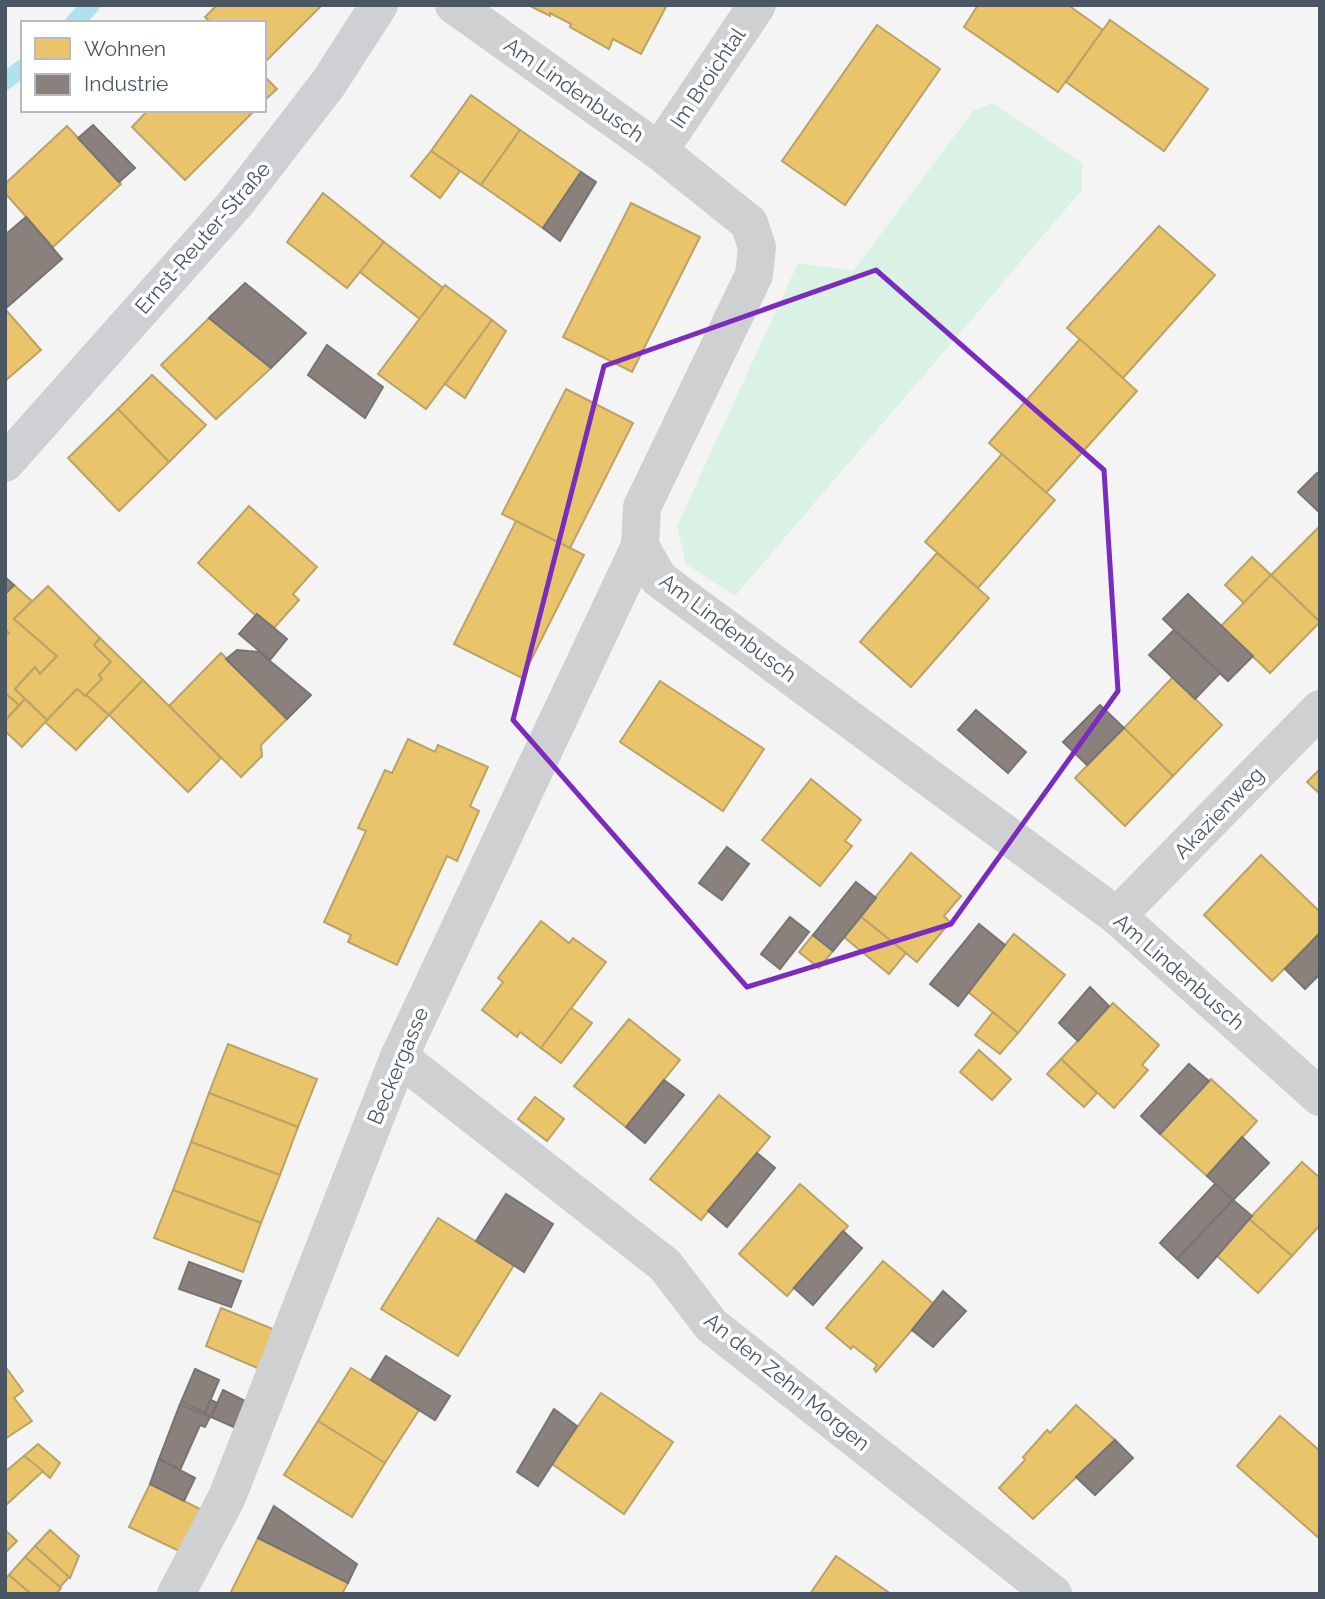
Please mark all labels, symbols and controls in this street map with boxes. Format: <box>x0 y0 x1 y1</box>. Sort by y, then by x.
legend <box>21 21 266 112</box>
street label: Im Broichtal <box>665 22 750 133</box>
street label: Am Lindenbusch <box>500 32 649 147</box>
text: Wohnen <box>84 36 166 61</box>
text: Industrie <box>84 71 168 96</box>
street label: Ernst-Reuter-Straße <box>130 157 275 319</box>
street label: Am Lindenbusch <box>655 568 802 687</box>
street label: Akazienweg <box>1169 762 1269 864</box>
street label: Am Lindenbusch <box>1109 908 1250 1035</box>
street label: Beckergasse <box>362 1003 433 1128</box>
street label: An den Zehn Morgen <box>700 1307 875 1456</box>

